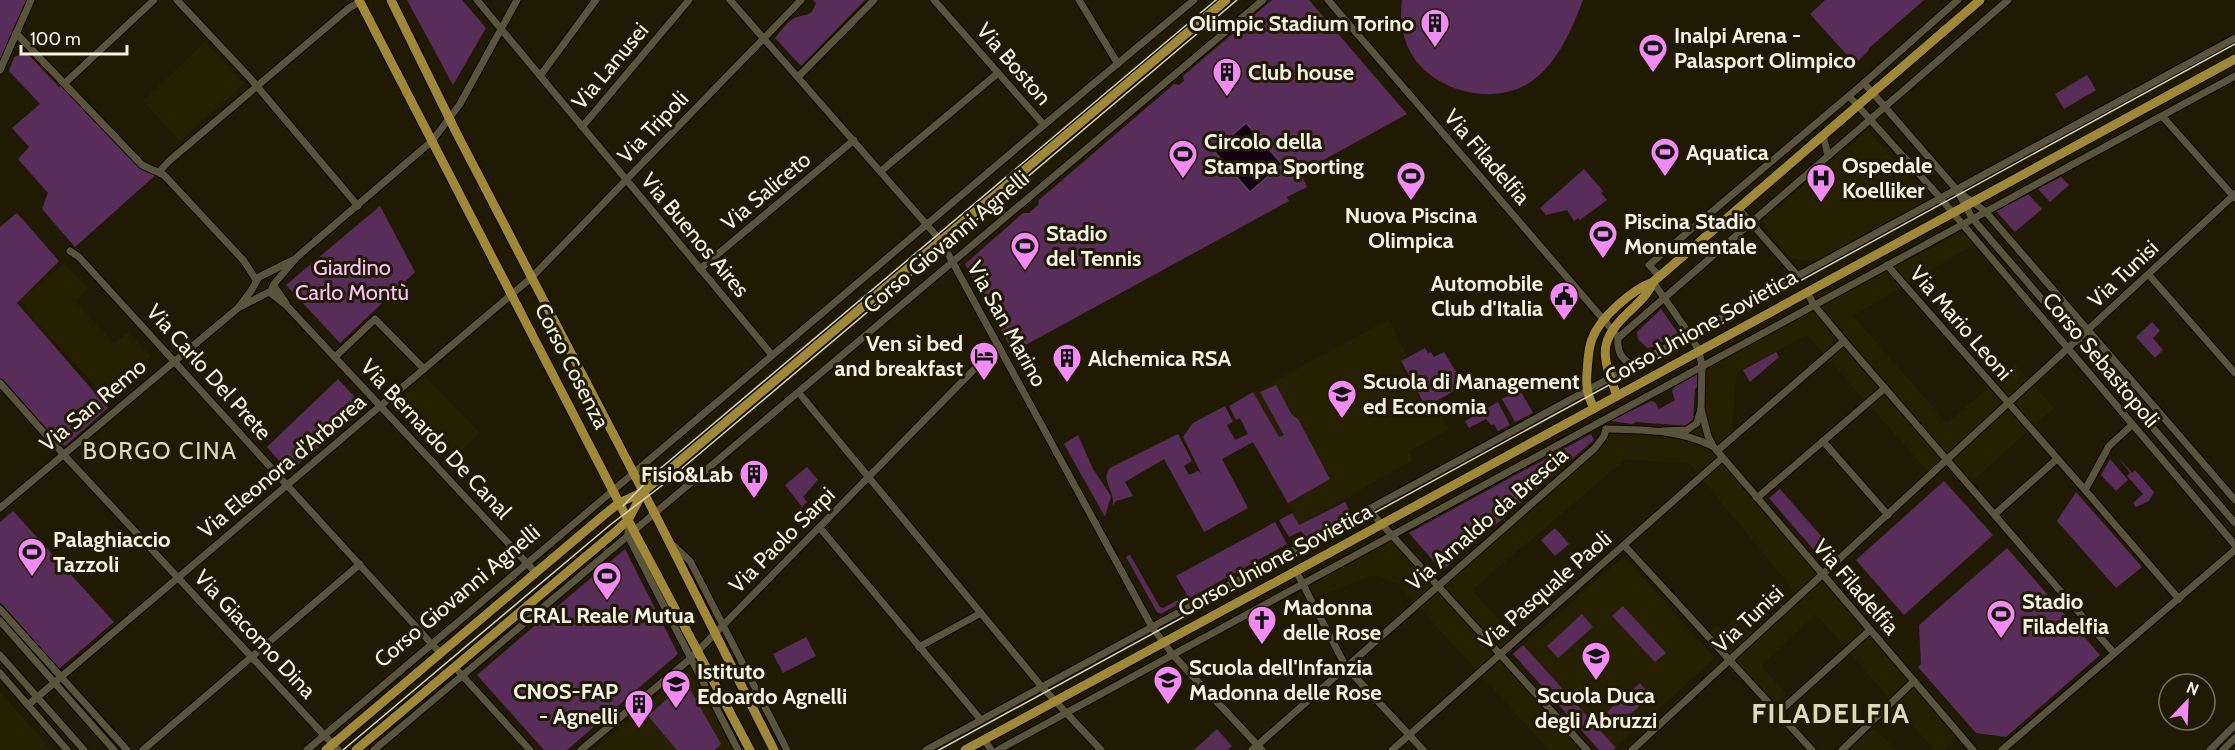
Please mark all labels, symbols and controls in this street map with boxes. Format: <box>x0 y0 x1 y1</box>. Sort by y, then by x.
building icon: Olimpic Stadium Torino <box>1419 7 1451 49</box>
place label: Olimpic Stadium Torino <box>1189 10 1414 37</box>
street label: Via Lanusei <box>566 17 654 115</box>
street label: Via Boston <box>971 17 1057 111</box>
scale bar <box>21 18 128 56</box>
place label: Inalpi Arena - Palasport Olimpico <box>1674 22 1856 74</box>
text: 100 m <box>30 28 81 50</box>
sports icon: Inalpi Arena - Palasport Olimpico <box>1637 32 1669 74</box>
building icon: Club house <box>1211 56 1243 98</box>
place label: Club house <box>1248 59 1354 86</box>
street label: Via Tripoli <box>612 85 694 169</box>
street label: Via Filadelfia <box>1438 104 1536 211</box>
place label: Circolo della Stampa Sporting <box>1204 128 1364 180</box>
sports icon: Aquatica <box>1649 136 1681 178</box>
sports icon: Circolo della Stampa Sporting <box>1167 138 1199 180</box>
place label: Aquatica <box>1686 139 1769 166</box>
street label: Via Saliceto <box>716 146 816 236</box>
place label: Ospedale Koelliker <box>1842 152 1932 204</box>
sports icon: Nuova Piscina Olimpica <box>1395 160 1427 202</box>
hospital icon: Ospedale Koelliker <box>1805 162 1837 204</box>
street label: Corso Giovanni Agnelli <box>858 165 1034 319</box>
street label: Via Buenos Aires <box>635 167 755 303</box>
place label: Nuova Piscina Olimpica <box>1345 202 1477 254</box>
place label: Piscina Stadio Monumentale <box>1624 208 1757 260</box>
sports icon: Piscina Stadio Monumentale <box>1587 218 1619 260</box>
place label: Stadio del Tennis <box>1046 220 1141 272</box>
sports icon: Stadio del Tennis <box>1009 230 1041 272</box>
street label: Via Tunisi <box>2082 235 2164 313</box>
park label: Giardino Carlo Montù <box>295 254 409 306</box>
street label: Via San Marino <box>961 256 1053 392</box>
street label: Via Mario Leoni <box>1904 260 2018 386</box>
street label: Corso Unione Sovietica <box>1600 263 1802 391</box>
place label: Automobile Club d'Italia <box>1431 270 1543 322</box>
public building icon: Automobile Club d'Italia <box>1548 280 1580 322</box>
street label: Corso Sebastopoli <box>2037 287 2165 433</box>
street label: Via Carlo Del Prete <box>141 298 277 446</box>
street label: Corso Cosenza <box>529 299 615 434</box>
place label: Ven sì bed and breakfast <box>835 330 963 382</box>
hotel icon: Ven sì bed and breakfast <box>968 340 1000 382</box>
building icon: Alchemica RSA <box>1051 342 1083 384</box>
place label: Alchemica RSA <box>1088 345 1232 372</box>
street label: Via San Remo <box>34 353 152 457</box>
street label: Via Bernardo De Canal <box>355 353 518 525</box>
place label: Scuola di Management ed Economia <box>1363 368 1580 420</box>
school or university icon: Scuola di Management ed Economia <box>1326 378 1358 420</box>
street label: Via Eleonora d'Arborea <box>193 388 372 544</box>
district label: BORGO CINA <box>83 436 237 465</box>
street label: Via Arnaldo da Brescia <box>1401 441 1574 597</box>
building icon: Fisio&Lab <box>738 458 770 500</box>
place label: Fisio&Lab <box>641 461 733 488</box>
street label: Via Paolo Sarpi <box>723 481 841 599</box>
street label: Corso Unione Sovietica <box>1173 497 1377 623</box>
street label: Corso Giovanni Agnelli <box>369 519 545 673</box>
street label: Via Pasquale Paoli <box>1473 525 1617 655</box>
place label: Palaghiaccio Tazzoli <box>53 526 171 578</box>
street label: Via Filadelfia <box>1807 534 1905 641</box>
sports icon: Palaghiaccio Tazzoli <box>16 536 48 578</box>
sports icon: CRAL Reale Mutua <box>591 560 623 602</box>
street label: Via Giacomo Dina <box>188 564 322 704</box>
street label: Via Tunisi <box>1707 580 1789 658</box>
place label: Stadio Filadelfia <box>2022 588 2109 640</box>
place label: Madonna delle Rose <box>1283 594 1381 646</box>
sports icon: Stadio Filadelfia <box>1985 598 2017 640</box>
place label: CRAL Reale Mutua <box>519 602 695 629</box>
church icon: Madonna delle Rose <box>1246 604 1278 646</box>
school or university icon: Scuola Duca degli Abruzzi <box>1580 640 1612 682</box>
place label: Scuola dell'Infanzia Madonna delle Rose <box>1189 654 1382 706</box>
place label: Istituto Edoardo Agnelli <box>697 658 847 710</box>
school or university icon: Scuola dell'Infanzia Madonna delle Rose <box>1152 664 1184 706</box>
school or university icon: Istituto Edoardo Agnelli <box>660 668 692 710</box>
north arrow <box>2157 672 2217 732</box>
place label: CNOS-FAP - Agnelli <box>513 678 618 730</box>
text: N <box>2184 678 2202 700</box>
place label: Scuola Duca degli Abruzzi <box>1535 682 1657 734</box>
building icon: CNOS-FAP - Agnelli <box>623 688 655 730</box>
district label: FILADELFIA <box>1751 696 1911 730</box>

